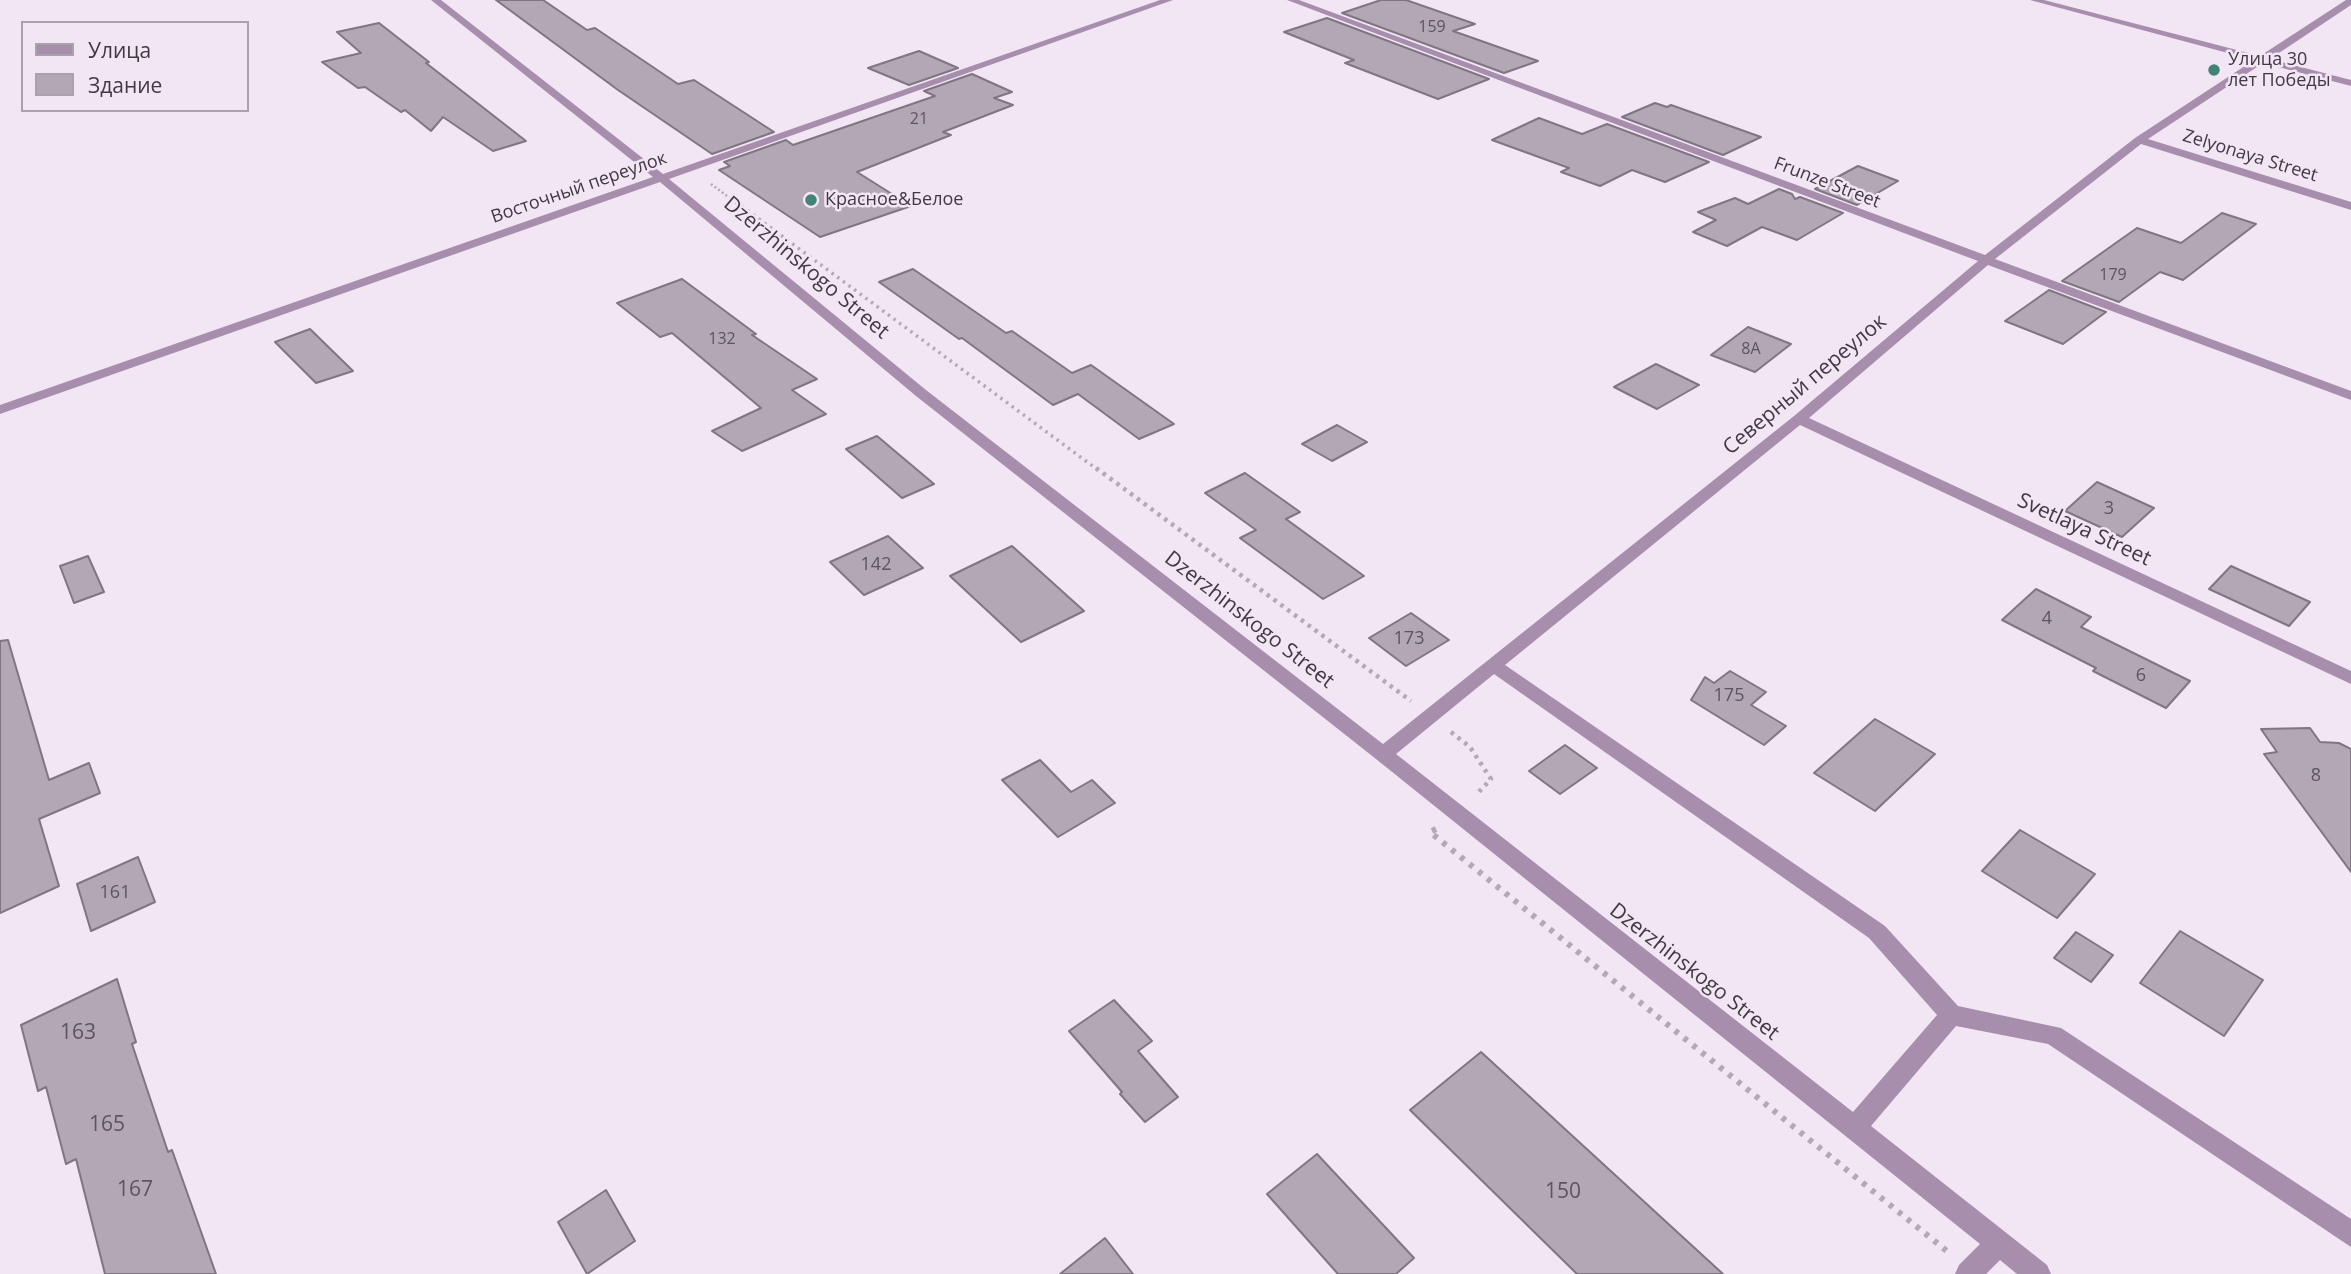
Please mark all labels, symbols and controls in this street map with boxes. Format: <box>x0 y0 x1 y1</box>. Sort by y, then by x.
house number: 159 <box>1418 17 1446 37</box>
legend <box>21 21 248 112</box>
text: Улица <box>88 36 151 64</box>
place label: Улица 30 лет Победы <box>2228 49 2330 92</box>
marker: Улица 30 лет Победы <box>2206 62 2222 78</box>
text: Здание <box>88 71 162 99</box>
house number: 21 <box>910 109 928 129</box>
street label: Zelyonaya Street <box>2180 125 2320 187</box>
street label: Восточный переулок <box>488 148 670 228</box>
street label: Frunze Street <box>1771 153 1883 213</box>
place label: Красное&Белое <box>825 189 963 211</box>
street label: Dzerzhinskogo Street <box>718 191 894 345</box>
marker: Красное&Белое <box>803 192 819 208</box>
house number: 179 <box>2099 265 2127 285</box>
street label: Северный переулок <box>1718 309 1892 461</box>
house number: 132 <box>708 329 736 349</box>
house number: 8А <box>1741 339 1761 359</box>
street label: Svetlaya Street <box>2013 488 2155 572</box>
house number: 3 <box>2104 498 2114 520</box>
street label: Dzerzhinskogo Street <box>1159 546 1339 694</box>
house number: 142 <box>861 554 891 576</box>
house number: 4 <box>2042 608 2052 630</box>
house number: 173 <box>1394 628 1424 650</box>
house number: 6 <box>2136 665 2146 687</box>
house number: 175 <box>1714 685 1744 707</box>
house number: 8 <box>2311 765 2321 787</box>
house number: 161 <box>100 882 130 904</box>
street label: Dzerzhinskogo Street <box>1604 898 1784 1046</box>
house number: 163 <box>60 1020 96 1046</box>
house number: 165 <box>89 1112 125 1138</box>
house number: 167 <box>117 1177 153 1203</box>
house number: 150 <box>1545 1179 1581 1205</box>

